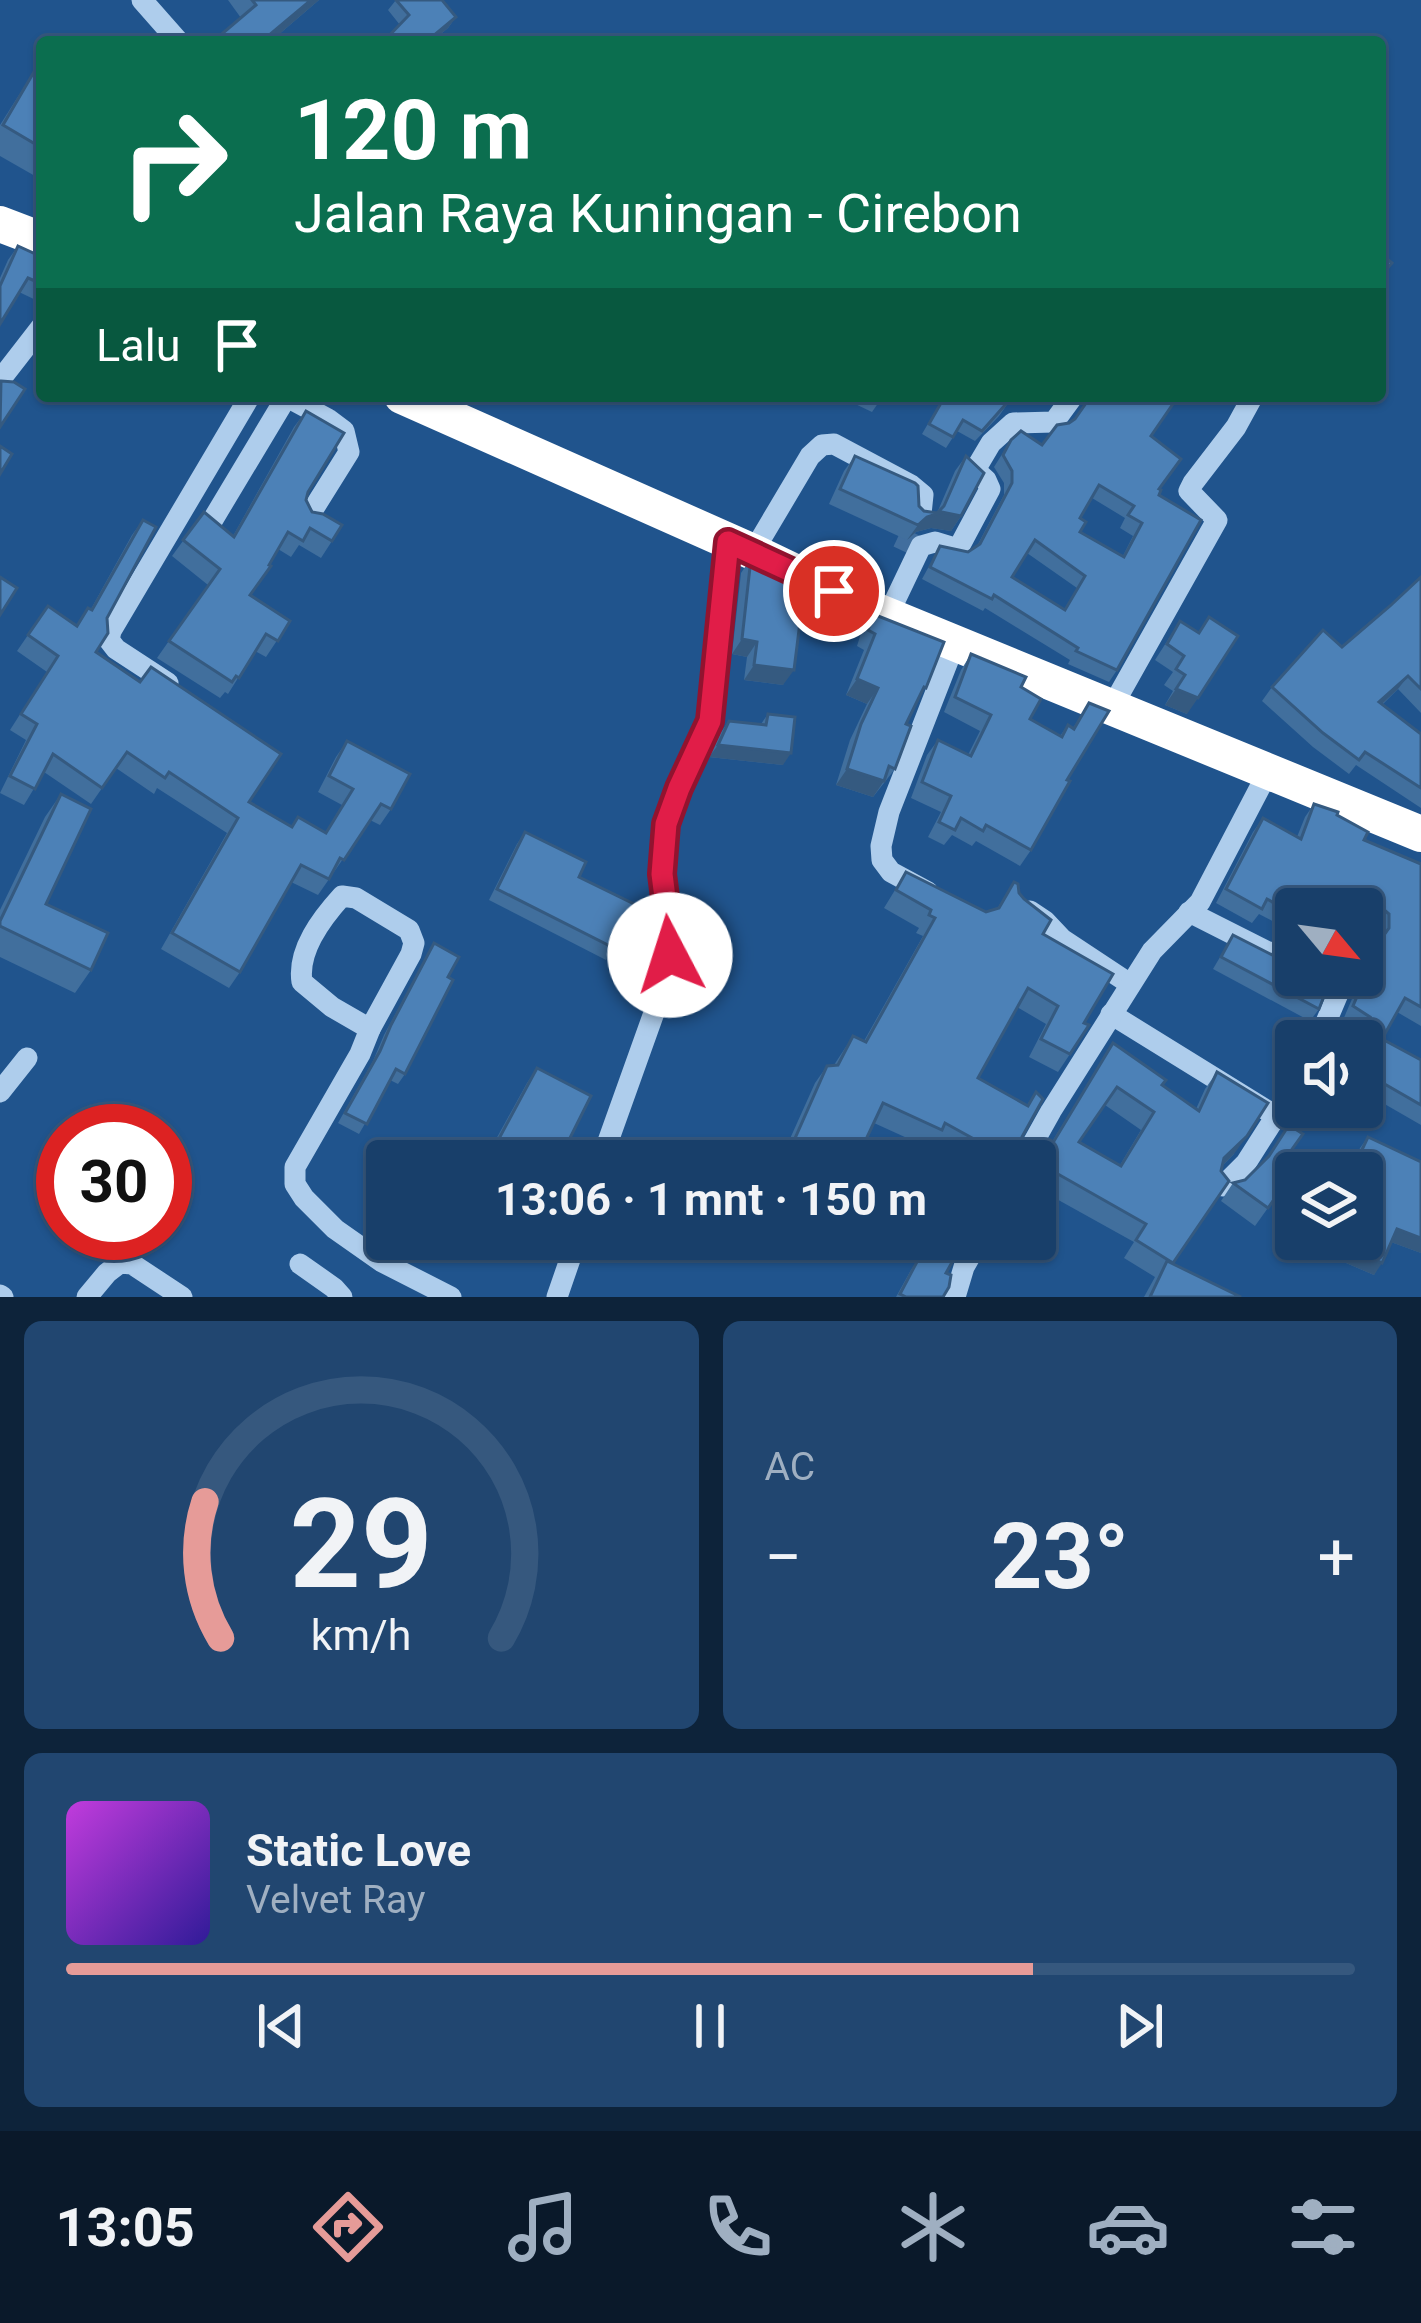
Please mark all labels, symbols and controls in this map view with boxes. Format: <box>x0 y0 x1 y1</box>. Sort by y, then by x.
text: 120 m <box>294 81 532 180</box>
icon: right <box>96 84 252 240</box>
text: Jalan Raya Kuningan - Cirebon <box>294 182 1022 245</box>
icon: arrive <box>204 312 270 378</box>
text: Lalu <box>96 319 180 372</box>
pin <box>783 540 885 642</box>
icon: arrive <box>801 558 867 624</box>
north arrow <box>1275 888 1383 996</box>
map controls <box>1275 888 1383 1260</box>
position arrow <box>607 892 733 1018</box>
button: sound <box>1275 1020 1383 1128</box>
speed limit sign: 30 <box>36 1104 192 1260</box>
button: layers <box>1275 1152 1383 1260</box>
text: 13:06 · 1 mnt · 150 m <box>495 1173 927 1226</box>
text: AC <box>765 1444 815 1490</box>
text: 29 <box>290 1471 433 1617</box>
text: 23° <box>991 1505 1129 1610</box>
text: − <box>765 1519 802 1596</box>
text: + <box>1318 1519 1355 1596</box>
text: km/h <box>311 1610 412 1660</box>
text: Static Love <box>246 1824 471 1877</box>
text: Velvet Ray <box>246 1877 425 1923</box>
icon: previous <box>248 1993 314 2059</box>
icon: pause <box>677 1993 743 2059</box>
icon: next <box>1107 1993 1173 2059</box>
icon: directions <box>306 2185 390 2269</box>
icon: music <box>501 2185 585 2269</box>
icon: phone <box>696 2185 780 2269</box>
icon: climate <box>891 2185 975 2269</box>
icon: car <box>1086 2185 1170 2269</box>
icon: filters <box>1281 2185 1365 2269</box>
text: 13:05 <box>56 2196 195 2259</box>

